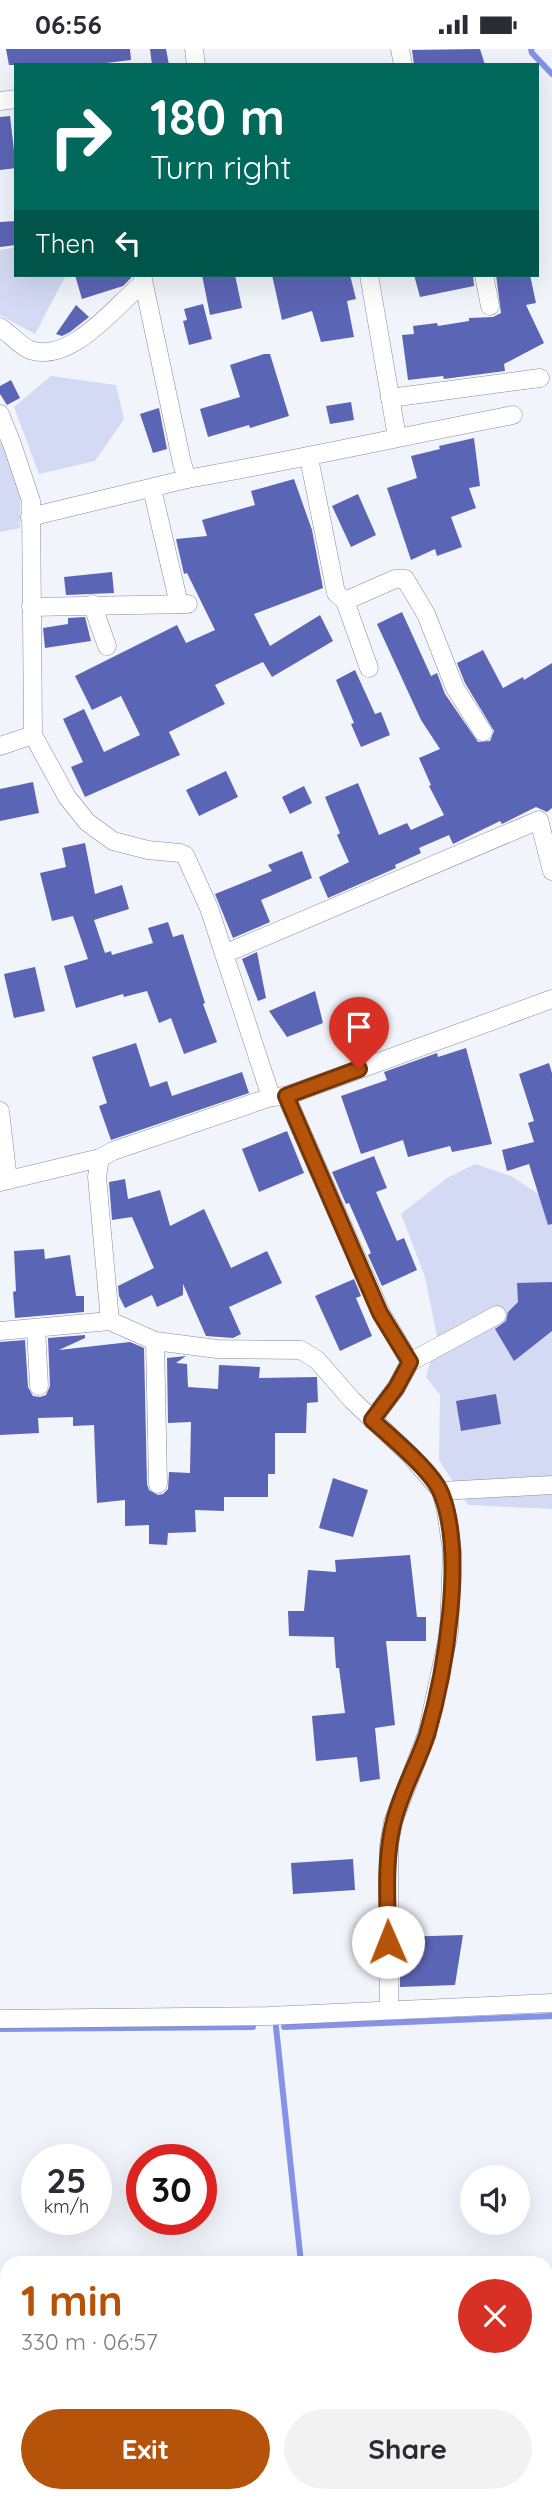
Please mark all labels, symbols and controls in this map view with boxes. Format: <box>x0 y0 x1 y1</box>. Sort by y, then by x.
text: 06:56 <box>35 8 102 41</box>
text: 180 m <box>150 86 285 147</box>
icon: right <box>35 91 126 182</box>
text: Turn right <box>150 147 291 187</box>
icon: left <box>109 224 147 262</box>
text: Then <box>35 227 95 260</box>
pin <box>329 997 389 1069</box>
icon: arrive <box>340 1008 378 1046</box>
position arrow <box>351 1905 425 1979</box>
speed limit sign: 30 <box>126 2144 217 2235</box>
text: 25 <box>46 2158 87 2202</box>
map controls <box>460 2165 530 2235</box>
button: sound <box>460 2165 530 2235</box>
text: km/h <box>44 2195 89 2218</box>
text: 1 min <box>21 2274 123 2327</box>
button: close <box>458 2279 532 2353</box>
text: 330 m · 06:57 <box>21 2327 158 2356</box>
button: Exit <box>21 2409 270 2489</box>
button: Share <box>284 2409 532 2489</box>

